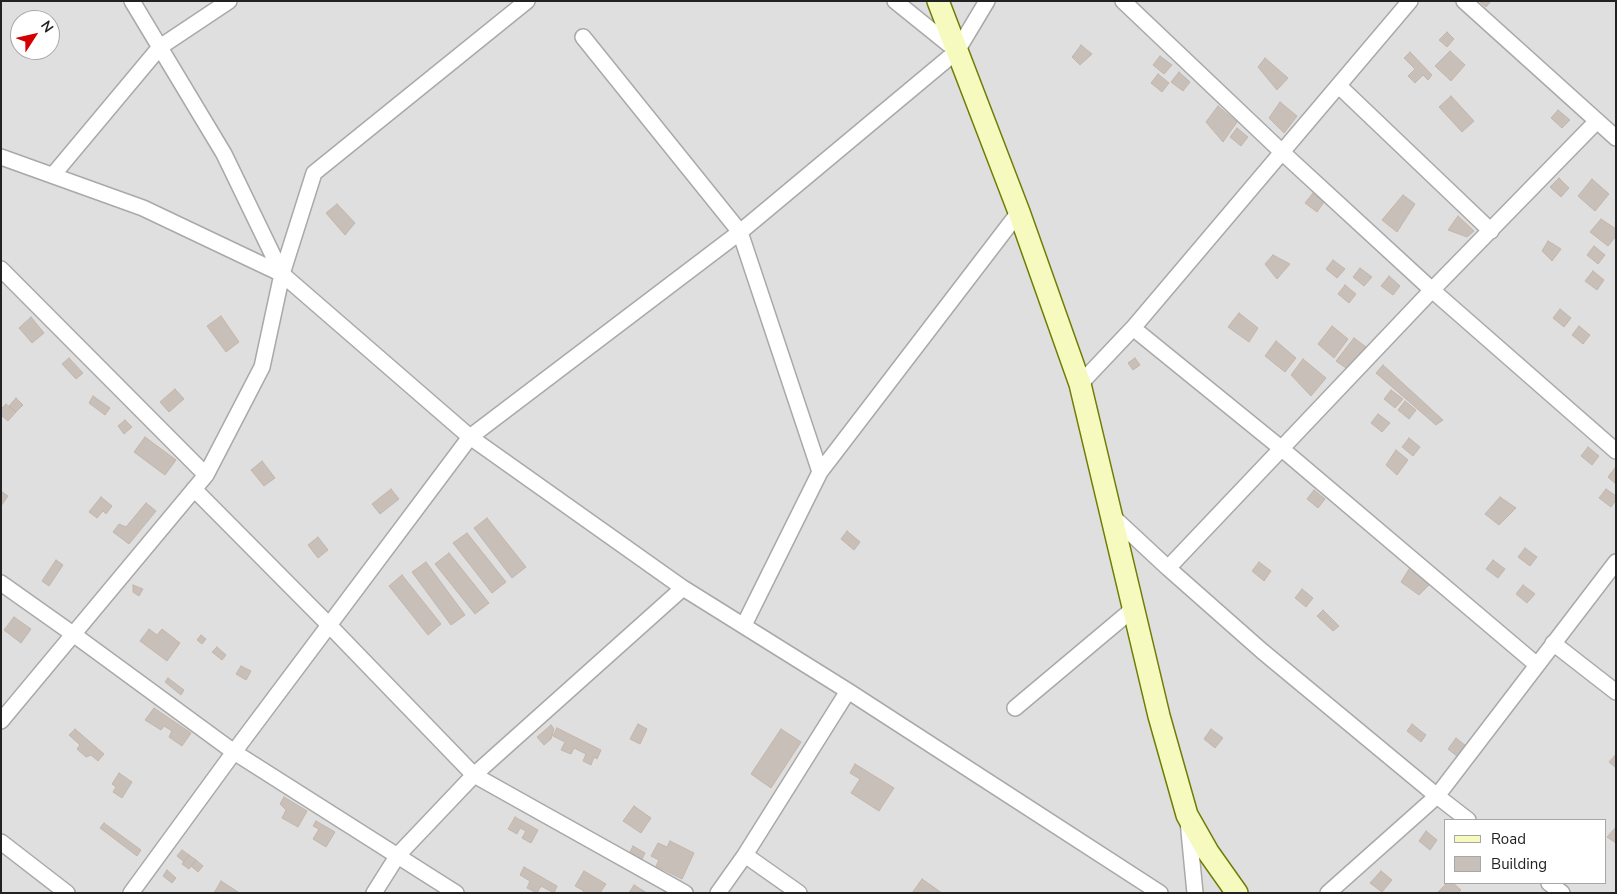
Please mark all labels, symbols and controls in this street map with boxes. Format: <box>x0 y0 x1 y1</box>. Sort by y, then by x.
north arrow <box>10 10 60 60</box>
text: N <box>36 17 58 36</box>
legend <box>1444 819 1607 884</box>
text: Road <box>1491 829 1526 849</box>
text: Building <box>1491 854 1547 874</box>

